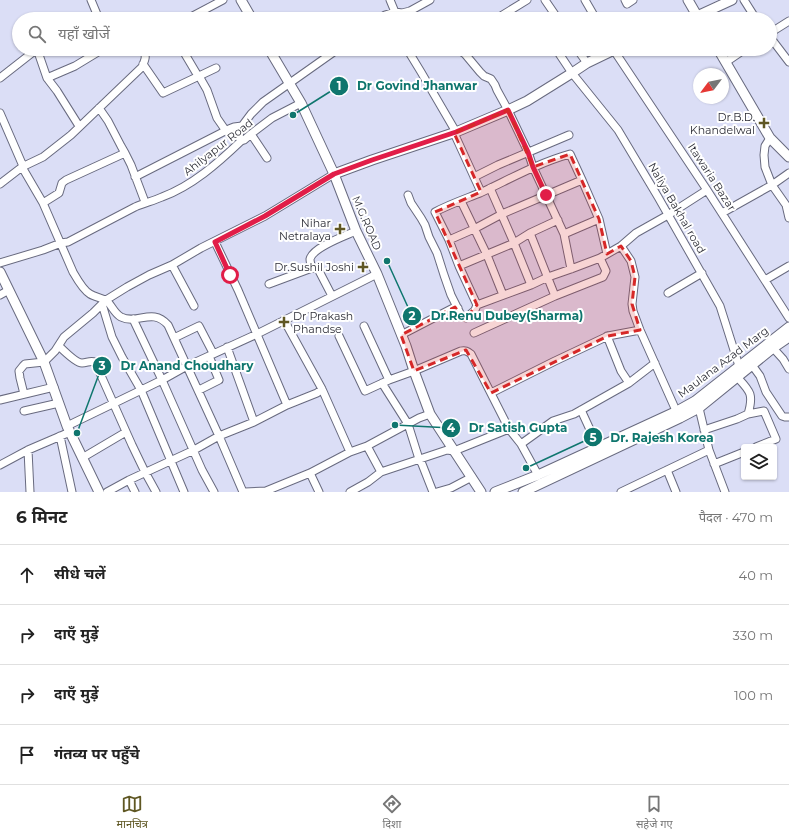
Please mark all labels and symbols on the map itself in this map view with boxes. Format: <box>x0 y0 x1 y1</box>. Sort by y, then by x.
north arrow <box>693 68 729 104</box>
callout: Dr Govind Jhanwar <box>329 74 485 98</box>
text: 1 <box>337 78 341 93</box>
text: Dr Govind Jhanwar <box>357 78 477 93</box>
place label: Dr.B.D. Khandelwal <box>690 110 755 137</box>
street label: Ahilyapur Road <box>180 116 256 178</box>
marker: Dr.B.D. Khandelwal <box>758 117 770 129</box>
street label: Itawaria Bazar <box>685 141 739 213</box>
street label: Naliya Bakhal road <box>645 160 709 256</box>
route end <box>537 186 555 204</box>
street label: M.G.ROAD <box>349 194 385 252</box>
place label: Nihar Netralaya <box>279 216 331 243</box>
marker: Nihar Netralaya <box>334 223 346 235</box>
place label: Dr.Sushil Joshi <box>274 260 354 274</box>
marker: Dr.Sushil Joshi <box>357 261 369 273</box>
route start <box>221 266 239 284</box>
callout: Dr.Renu Dubey(Sharma) <box>402 304 591 328</box>
text: 2 <box>408 308 416 323</box>
text: Dr.Renu Dubey(Sharma) <box>431 308 583 323</box>
place label: Dr Prakash Phandse <box>293 309 353 336</box>
marker: Dr Prakash Phandse <box>278 316 290 328</box>
street label: Maulana Azad Marg <box>675 323 771 401</box>
callout: Dr Anand Choudhary <box>92 354 261 378</box>
text: 3 <box>97 358 106 373</box>
text: Dr Anand Choudhary <box>121 358 254 373</box>
callout: Dr Satish Gupta <box>441 416 576 440</box>
text: 4 <box>447 420 456 435</box>
text: Dr Satish Gupta <box>469 420 567 435</box>
callout: Dr. Rajesh Korea <box>583 425 722 449</box>
text: 5 <box>589 430 597 445</box>
text: Dr. Rajesh Korea <box>610 430 714 445</box>

